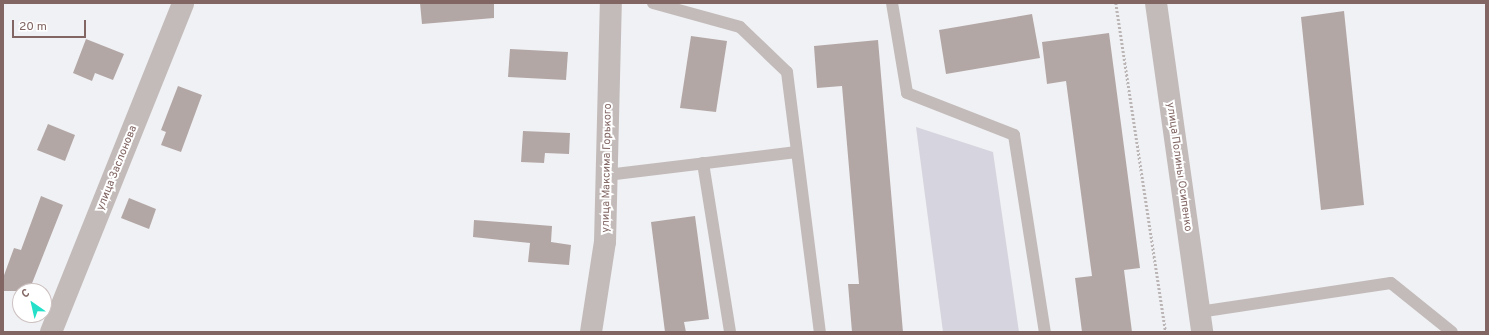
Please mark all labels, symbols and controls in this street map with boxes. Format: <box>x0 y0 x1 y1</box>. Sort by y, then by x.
scale bar <box>14 12 88 38</box>
text: 20 m <box>19 19 47 35</box>
street label: улица Полины Осипенко <box>1163 102 1195 232</box>
street label: улица Максима Горького <box>599 103 615 233</box>
street label: улица Заслонова <box>94 124 140 212</box>
north arrow <box>12 283 52 323</box>
text: С <box>19 286 33 302</box>

